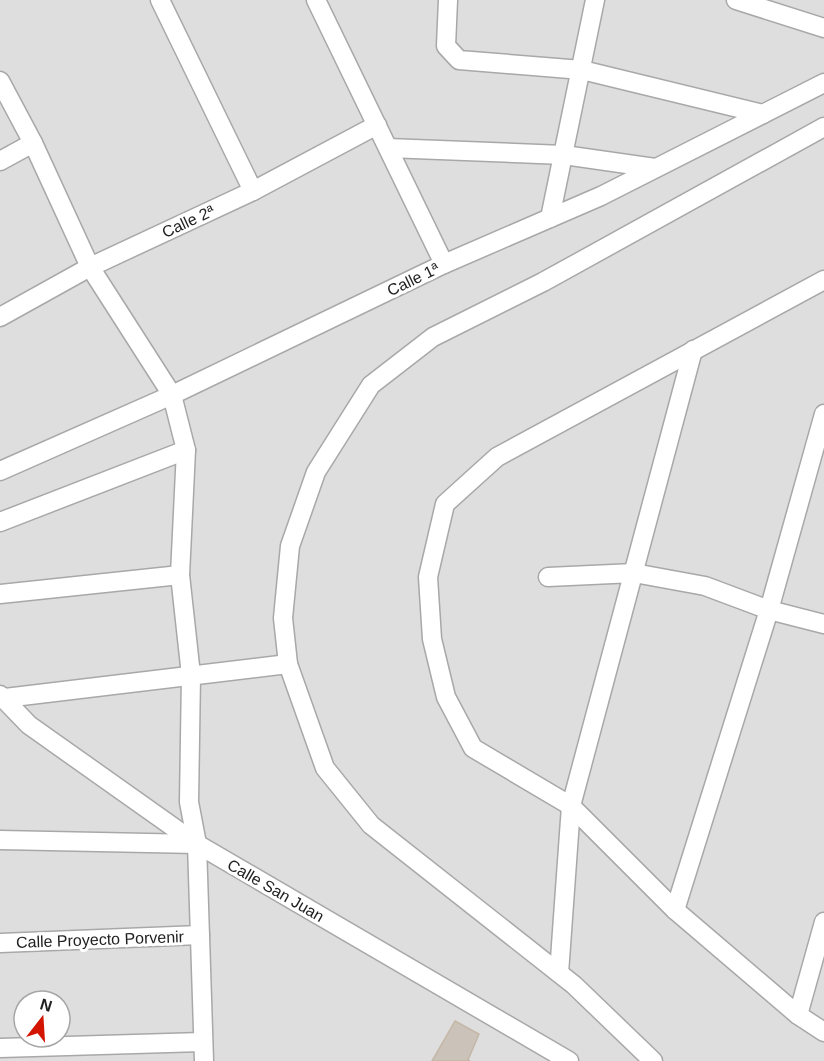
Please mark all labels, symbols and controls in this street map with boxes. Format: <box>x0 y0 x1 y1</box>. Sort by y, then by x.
street label: Calle 2ª <box>159 202 217 241</box>
street label: Calle 1ª <box>384 260 442 299</box>
street label: Calle San Juan <box>225 856 327 925</box>
street label: Calle Proyecto Porvenir <box>16 928 185 951</box>
north arrow <box>12 989 72 1049</box>
text: N <box>38 995 54 1015</box>

